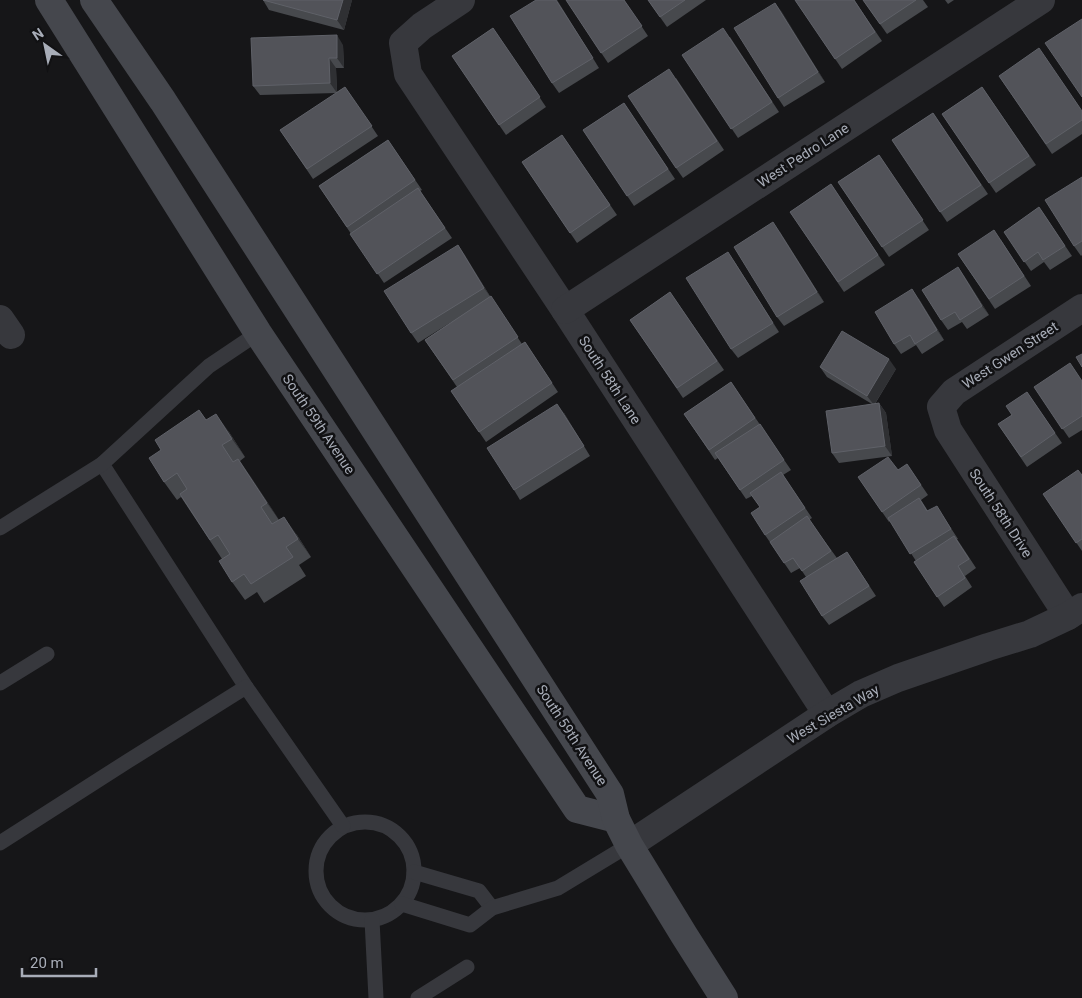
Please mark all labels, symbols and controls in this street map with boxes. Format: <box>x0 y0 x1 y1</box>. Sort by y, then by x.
north arrow <box>20 20 70 70</box>
text: N <box>29 25 46 44</box>
street label: West Pedro Lane <box>754 120 852 190</box>
street label: West Gwen Street <box>959 318 1061 392</box>
street label: South 58th Lane <box>576 333 644 427</box>
street label: South 59th Avenue <box>280 371 358 477</box>
street label: South 58th Drive <box>966 466 1036 560</box>
street label: West Siesta Way <box>784 681 882 747</box>
street label: South 59th Avenue <box>533 682 611 788</box>
scale bar <box>22 946 96 978</box>
text: 20 m <box>30 954 64 972</box>

